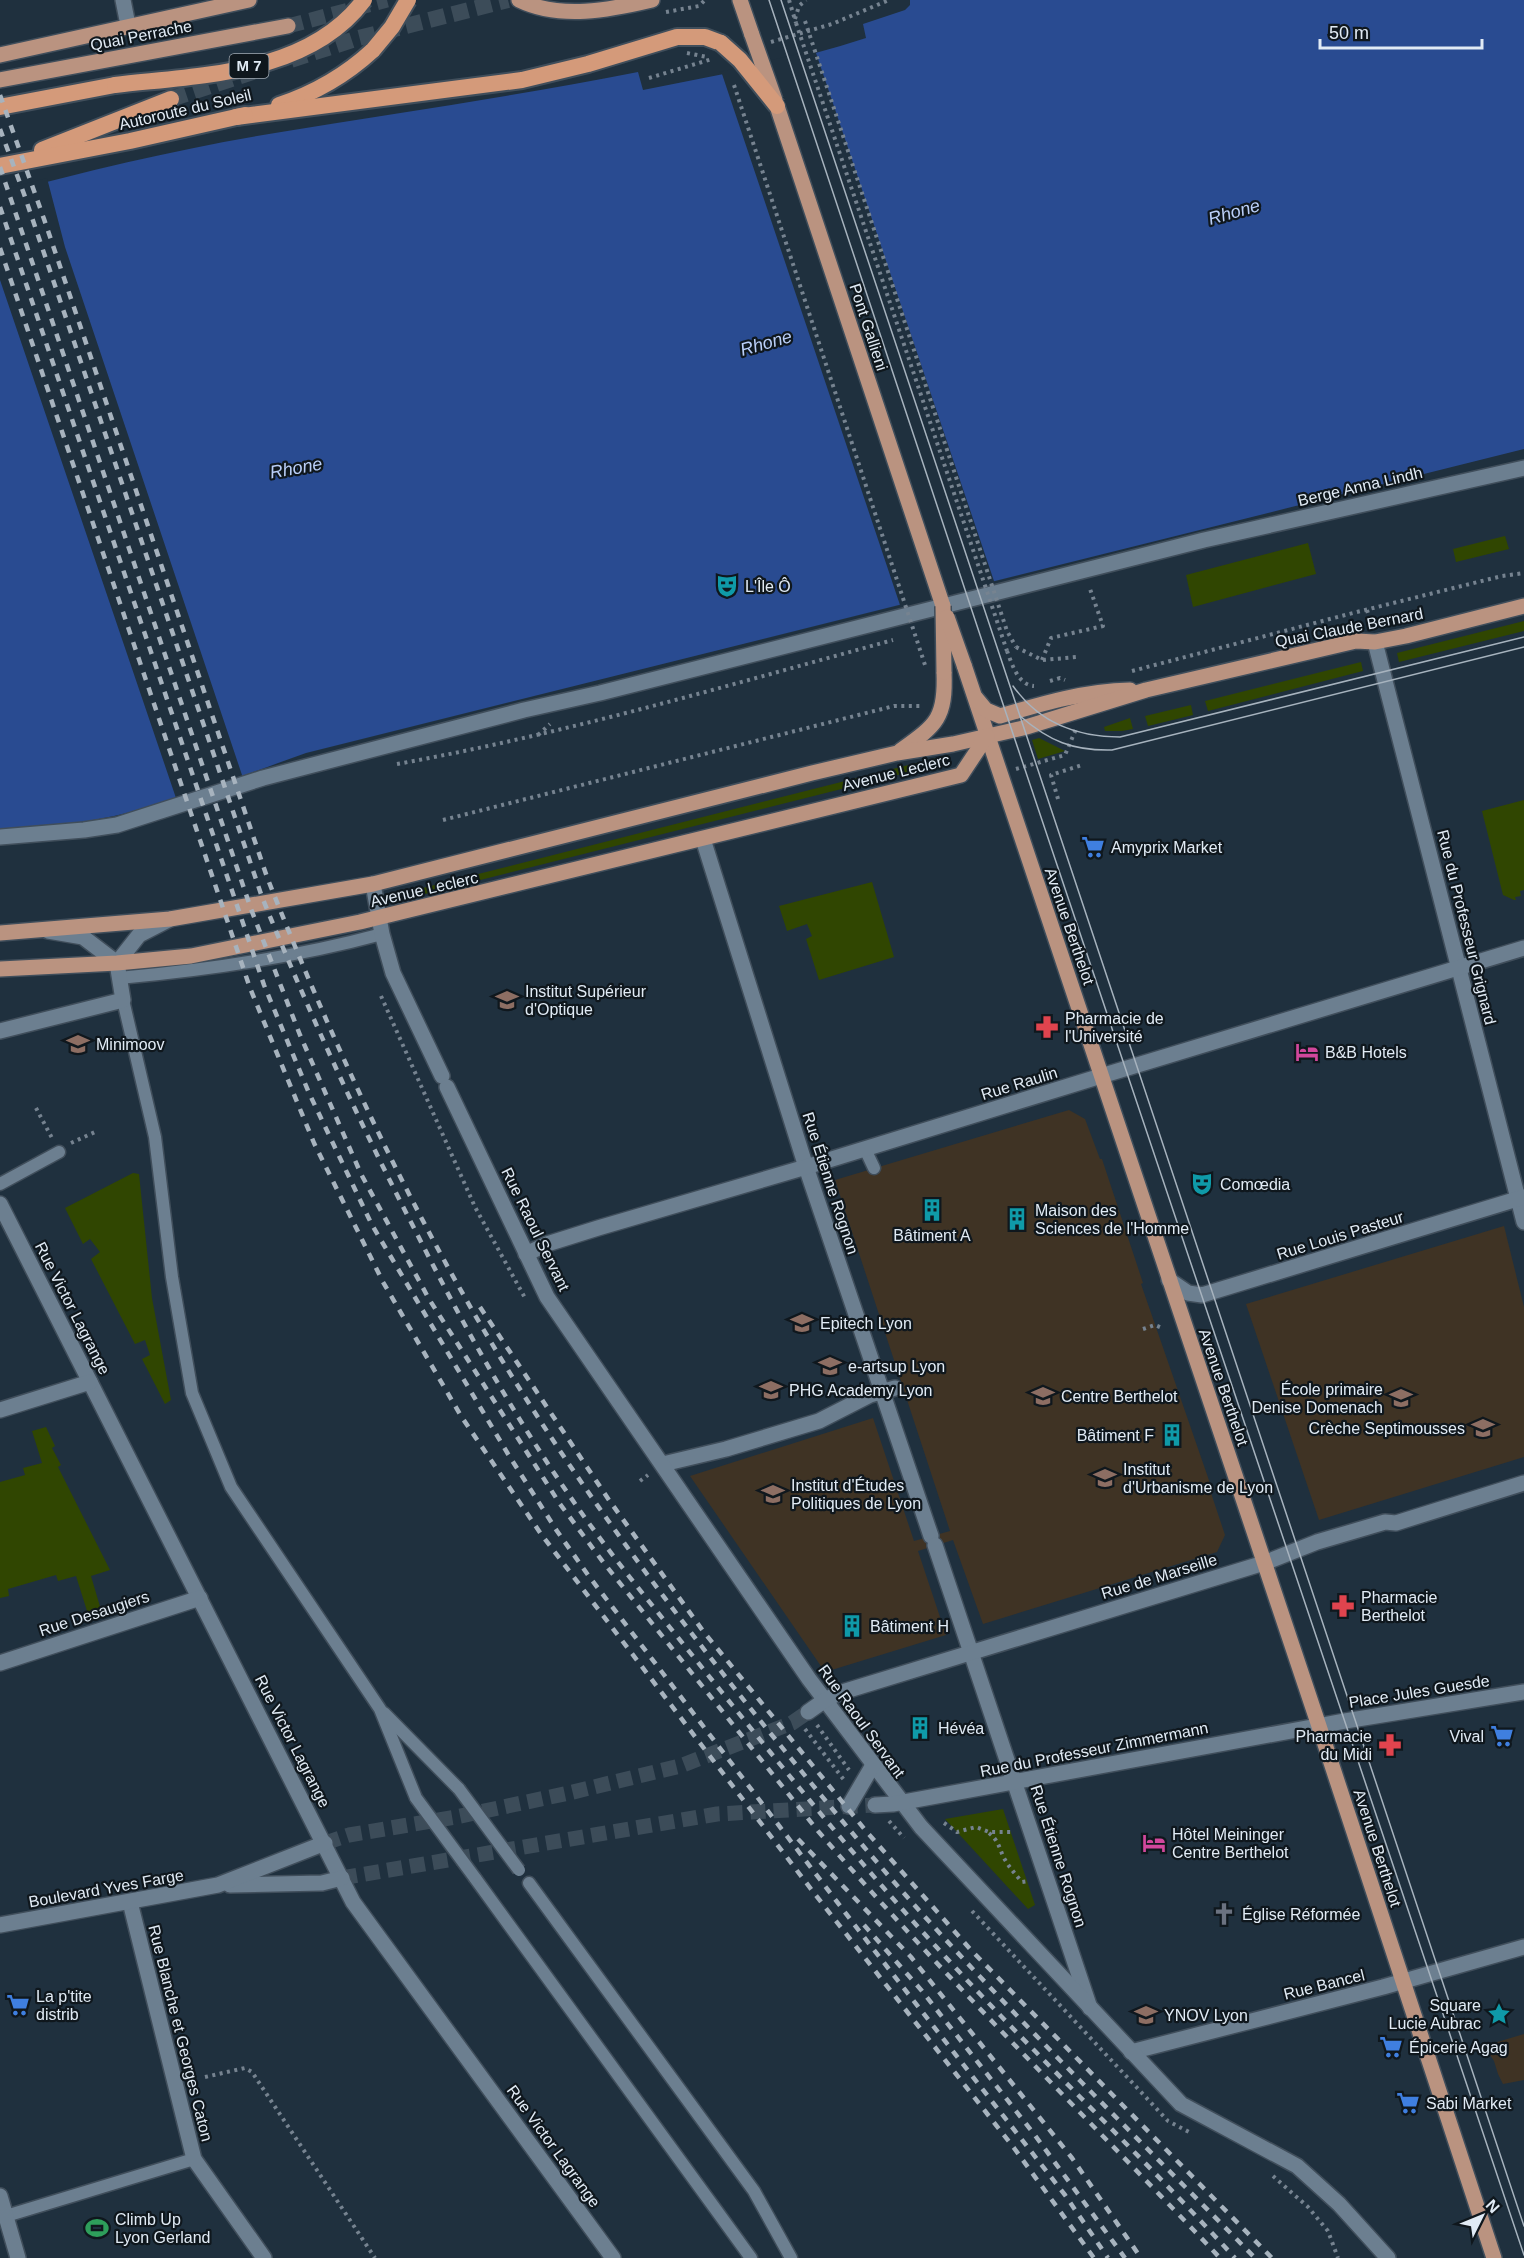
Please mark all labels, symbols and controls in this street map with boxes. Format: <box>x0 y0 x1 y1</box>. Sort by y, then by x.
scale bar <box>1320 12 1482 50</box>
street label: Quai Perrache <box>89 17 193 54</box>
text: 50 m <box>1329 23 1369 43</box>
road number: M 7 <box>230 54 268 78</box>
street label: Autoroute du Soleil <box>117 86 253 133</box>
water label: Rhone <box>1206 195 1262 229</box>
street label: Pont Gallieni <box>846 281 891 373</box>
water label: Rhone <box>738 326 794 360</box>
water label: Rhone <box>268 454 324 482</box>
street label: Berge Anna Lindh <box>1296 464 1424 509</box>
theatre icon: L'Île Ô <box>714 573 740 599</box>
place label: L'Île Ô <box>745 577 791 595</box>
street label: Quai Claude Bernard <box>1274 605 1424 650</box>
street label: Avenue Leclerc <box>841 751 952 794</box>
street label: Rue du Professeur Grignard <box>1434 828 1499 1026</box>
supermarket icon: Amyprix Market <box>1080 834 1106 860</box>
place label: Amyprix Market <box>1111 839 1223 856</box>
street label: Avenue Berthelot <box>1042 865 1098 987</box>
street label: Avenue Leclerc <box>369 869 480 910</box>
place label: Institut Supérieur d'Optique <box>525 983 647 1018</box>
school or university icon: Institut Supérieur d'Optique <box>494 987 520 1013</box>
place label: Pharmacie de l'Université <box>1065 1010 1164 1045</box>
pharmacy icon: Pharmacie de l'Université <box>1034 1014 1060 1040</box>
school or university icon: Minimoov <box>65 1031 91 1057</box>
place label: Minimoov <box>96 1036 164 1053</box>
hotel icon: B&B Hotels <box>1294 1039 1320 1065</box>
place label: B&B Hotels <box>1325 1044 1407 1061</box>
street label: Rue Raulin <box>979 1064 1059 1103</box>
street label: Rue Étienne Rognon <box>799 1110 863 1256</box>
street label: Rue Raoul Servant <box>498 1165 573 1294</box>
theatre icon: Comœdia <box>1189 1171 1215 1197</box>
place label: Comœdia <box>1220 1176 1290 1193</box>
building icon: Bâtiment A <box>919 1197 945 1223</box>
place label: Maison des Sciences de l'Homme <box>1035 1202 1189 1237</box>
building icon: Maison des Sciences de l'Homme <box>1004 1206 1030 1232</box>
street label: Rue Louis Pasteur <box>1275 1208 1406 1263</box>
place label: Bâtiment A <box>893 1227 971 1244</box>
street label: Rue Victor Lagrange <box>32 1239 113 1377</box>
school or university icon: Epitech Lyon <box>789 1310 815 1336</box>
place label: Epitech Lyon <box>820 1315 912 1332</box>
street label: Avenue Berthelot <box>1196 1326 1252 1448</box>
school or university icon: e-artsup Lyon <box>817 1353 843 1379</box>
place label: e-artsup Lyon <box>848 1358 945 1375</box>
school or university icon: PHG Academy Lyon <box>758 1377 784 1403</box>
place label: École primaire Denise Domenach <box>1251 1380 1383 1416</box>
place label: PHG Academy Lyon <box>789 1382 932 1399</box>
school or university icon: Centre Berthelot <box>1030 1383 1056 1409</box>
school or university icon: École primaire Denise Domenach <box>1388 1385 1414 1411</box>
place label: Centre Berthelot <box>1061 1388 1178 1405</box>
school or university icon: Crèche Septimousses <box>1470 1415 1496 1441</box>
place label: Crèche Septimousses <box>1308 1420 1465 1437</box>
building icon: Bâtiment F <box>1159 1422 1185 1448</box>
place label: Bâtiment F <box>1077 1427 1154 1444</box>
place label: Institut d'Urbanisme de Lyon <box>1123 1461 1273 1496</box>
school or university icon: Institut d'Urbanisme de Lyon <box>1092 1465 1118 1491</box>
place label: Institut d'Études Politiques de Lyon <box>791 1476 921 1512</box>
school or university icon: Institut d'Études Politiques de Lyon <box>760 1481 786 1507</box>
street label: Rue de Marseille <box>1099 1551 1219 1602</box>
street label: Rue Desaugiers <box>37 1588 151 1639</box>
place label: Pharmacie Berthelot <box>1361 1589 1438 1624</box>
pharmacy icon: Pharmacie Berthelot <box>1330 1593 1356 1619</box>
building icon: Bâtiment H <box>839 1613 865 1639</box>
place label: Bâtiment H <box>870 1618 949 1635</box>
street label: Rue Raoul Servant <box>815 1662 909 1781</box>
street label: Rue Victor Lagrange <box>252 1672 333 1810</box>
street label: Place Jules Guesde <box>1347 1672 1491 1711</box>
building icon: Hévéa <box>907 1715 933 1741</box>
street label: Rue du Professeur Zimmermann <box>979 1719 1210 1780</box>
place label: Hévéa <box>938 1720 984 1737</box>
supermarket icon: Vival <box>1489 1723 1515 1749</box>
place label: Pharmacie du Midi <box>1296 1728 1372 1763</box>
place label: Vival <box>1450 1728 1484 1745</box>
pharmacy icon: Pharmacie du Midi <box>1377 1732 1403 1758</box>
street label: Rue Étienne Rognon <box>1027 1783 1091 1929</box>
street label: Avenue Berthelot <box>1351 1787 1405 1910</box>
place label: Hôtel Meininger Centre Berthelot <box>1172 1826 1289 1861</box>
hotel icon: Hôtel Meininger Centre Berthelot <box>1141 1830 1167 1856</box>
street label: Boulevard Yves Farge <box>27 1866 185 1911</box>
church icon: Église Réformée <box>1211 1901 1237 1927</box>
place label: Église Réformée <box>1242 1905 1360 1923</box>
street label: Rue Blanche et Georges Caton <box>145 1923 216 2143</box>
street label: Rue Bancel <box>1282 1966 1366 2003</box>
place label: La p'tite distrib <box>36 1988 92 2023</box>
supermarket icon: La p'tite distrib <box>5 1992 31 2018</box>
place label: Square Lucie Aubrac <box>1388 1997 1481 2032</box>
place icon: Square Lucie Aubrac <box>1486 2001 1512 2027</box>
school or university icon: YNOV Lyon <box>1133 2002 1159 2028</box>
place label: YNOV Lyon <box>1164 2007 1248 2024</box>
supermarket icon: Épicerie Agag <box>1378 2034 1404 2060</box>
place label: Épicerie Agag <box>1409 2038 1508 2056</box>
street label: Rue Victor Lagrange <box>504 2082 604 2211</box>
supermarket icon: Sabi Market <box>1395 2090 1421 2116</box>
place label: Sabi Market <box>1426 2095 1512 2112</box>
north arrow <box>1452 2186 1512 2246</box>
text: N <box>1482 2196 1503 2216</box>
place label: Climb Up Lyon Gerland <box>115 2211 210 2246</box>
sports icon: Climb Up Lyon Gerland <box>84 2215 110 2241</box>

